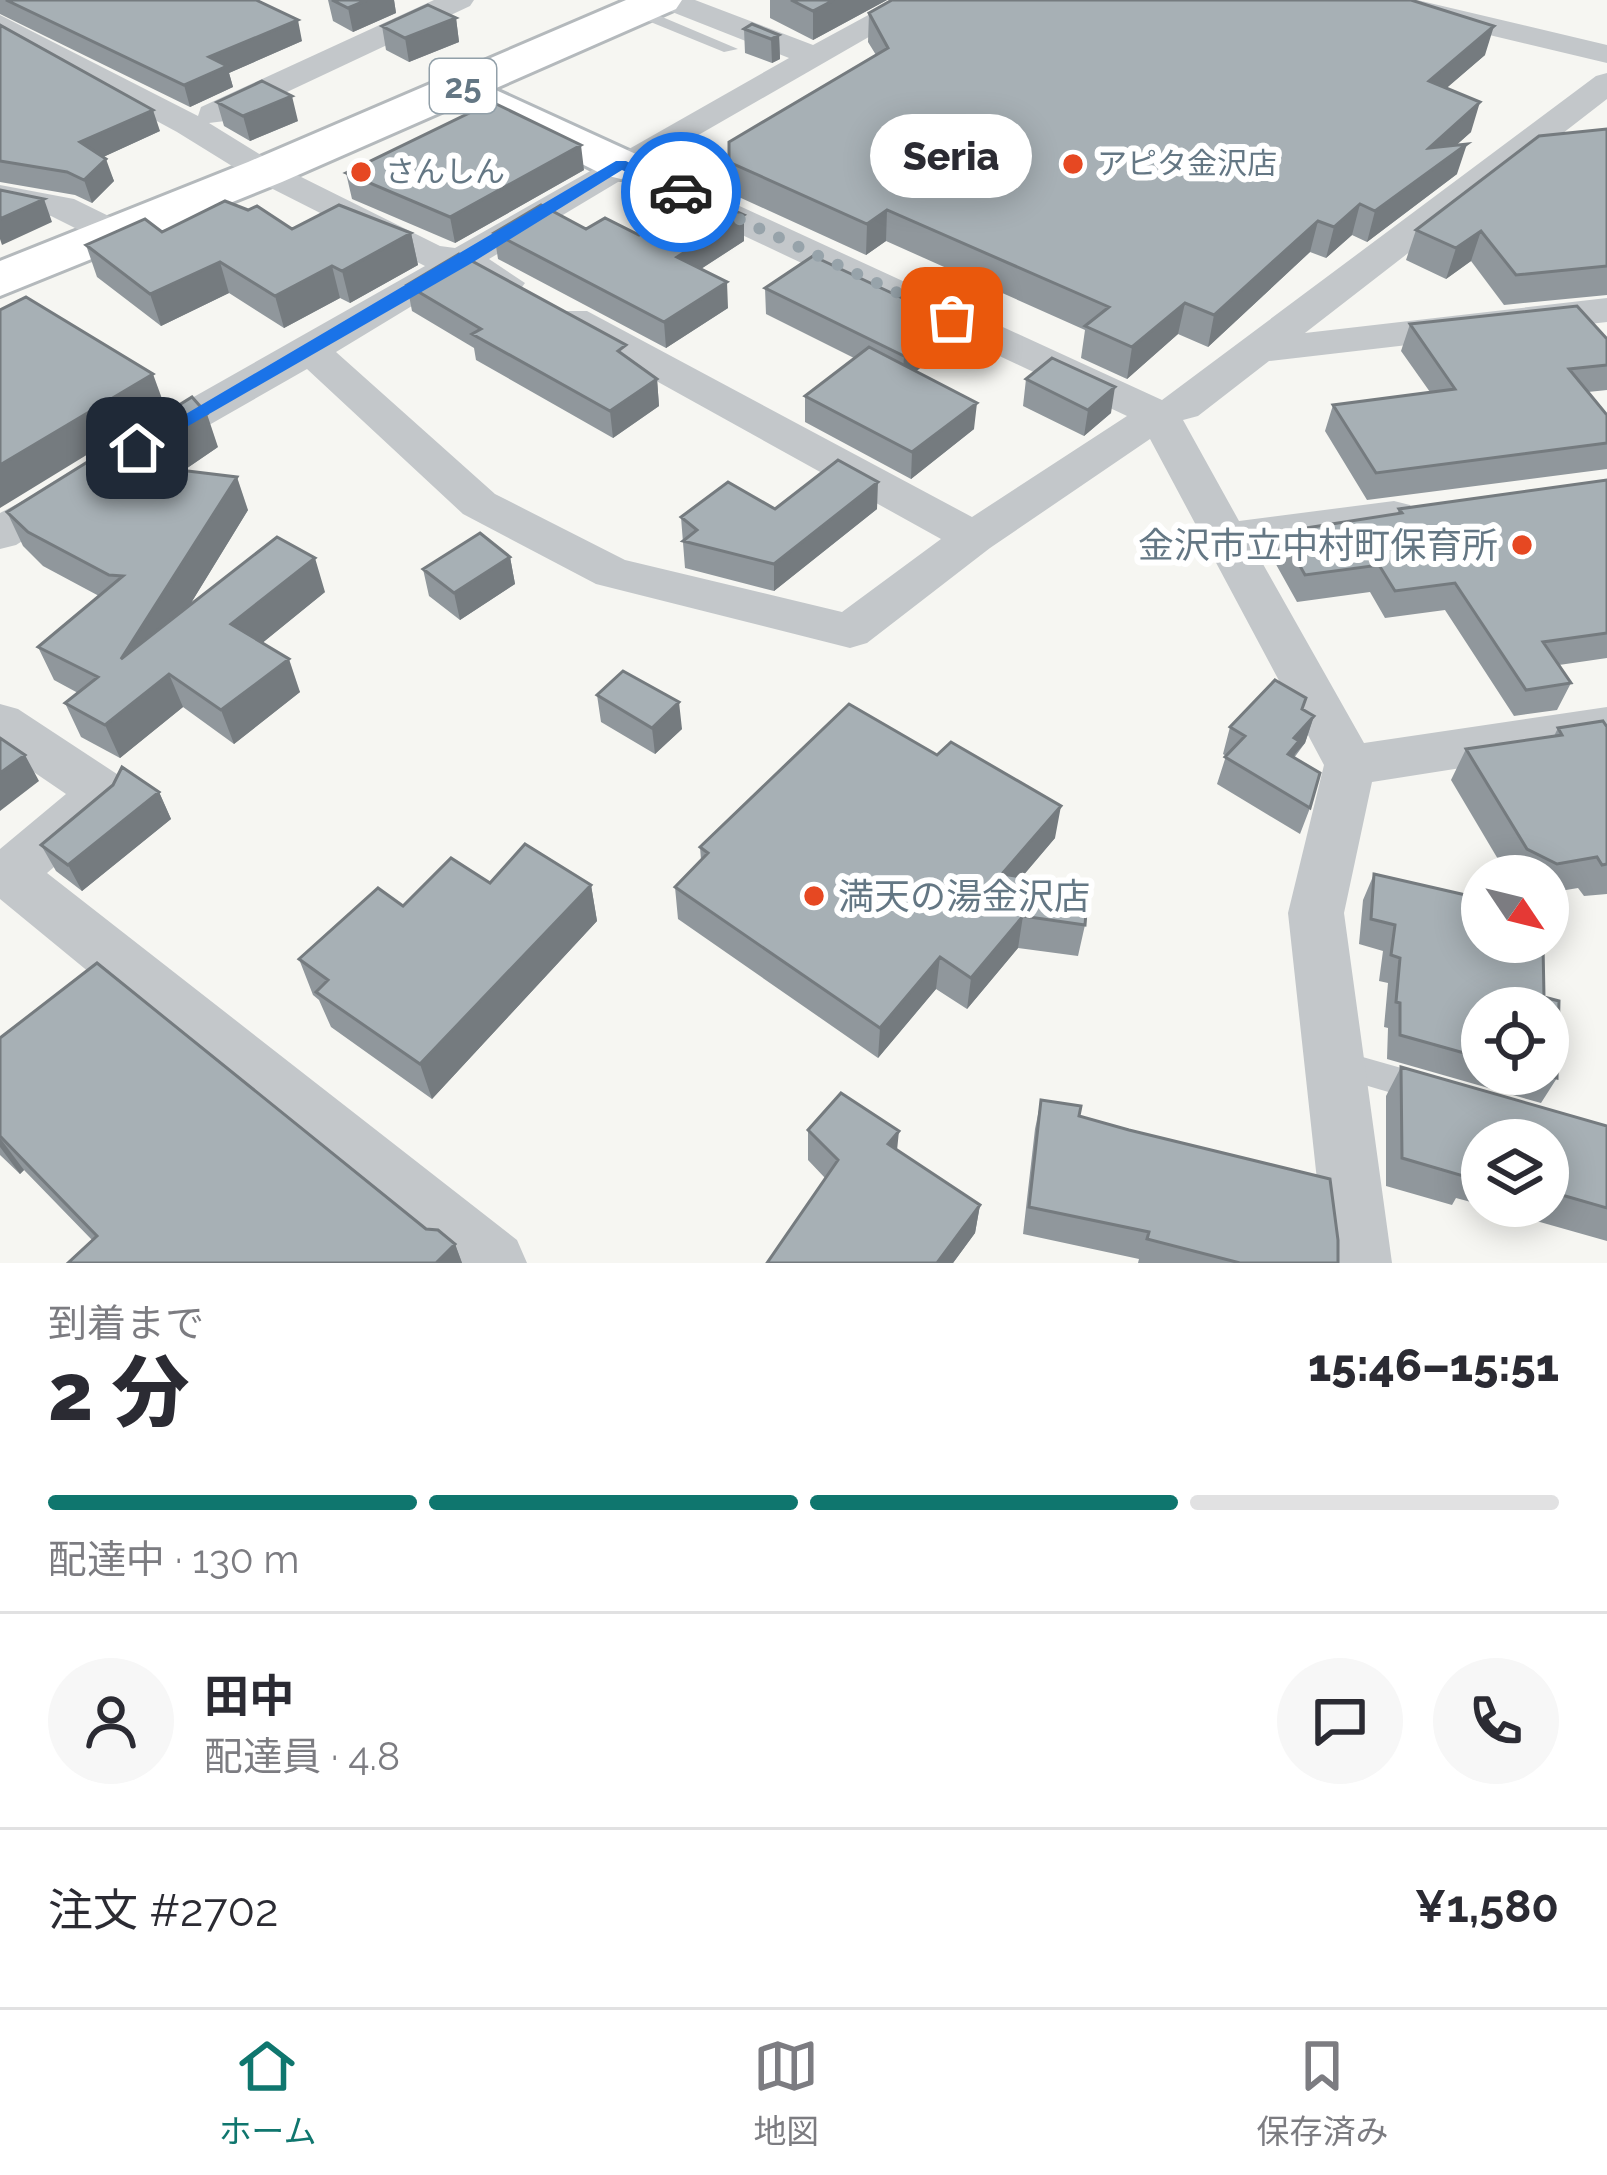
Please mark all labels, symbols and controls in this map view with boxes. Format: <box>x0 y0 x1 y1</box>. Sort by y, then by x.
road number: 25 <box>430 59 496 113</box>
callout: Seria <box>871 114 1033 198</box>
courier <box>621 132 741 252</box>
text: Seria <box>903 133 999 179</box>
place label: アピタ金沢店 <box>1097 146 1277 181</box>
marker: アピタ金沢店 <box>1060 151 1086 177</box>
place label: さんしん <box>385 154 505 189</box>
marker: さんしん <box>348 159 374 185</box>
icon: car <box>648 159 714 225</box>
pin <box>901 267 1003 369</box>
icon: bag <box>919 285 985 351</box>
pin <box>86 397 188 499</box>
icon: home <box>104 415 170 481</box>
place label: 金沢市立中村町保育所 <box>1138 524 1498 566</box>
marker: 金沢市立中村町保育所 <box>1509 532 1535 558</box>
north arrow <box>1461 855 1569 963</box>
map controls <box>1461 855 1569 1227</box>
place label: 満天の湯金沢店 <box>838 875 1090 917</box>
marker: 満天の湯金沢店 <box>801 883 827 909</box>
button: locate <box>1461 987 1569 1095</box>
button: layers <box>1461 1119 1569 1227</box>
text: 到着まで <box>48 1300 204 1346</box>
text: 15:46–15:51 <box>1308 1339 1559 1392</box>
text: 2 分 <box>48 1347 189 1438</box>
text: 配達中 · 130 m <box>48 1536 299 1582</box>
button: person <box>48 1658 174 1784</box>
button: chat <box>1277 1658 1403 1784</box>
button: phone <box>1433 1658 1559 1784</box>
text: 田中 <box>204 1670 294 1723</box>
text: 配達員 · 4.8 <box>204 1733 400 1779</box>
text: ¥1,580 <box>1415 1880 1559 1933</box>
text: 注文 #2702 <box>48 1884 278 1937</box>
tab: ホーム <box>218 2033 317 2153</box>
tab: 地図 <box>753 2033 819 2153</box>
tab: 保存済み <box>1256 2033 1388 2153</box>

